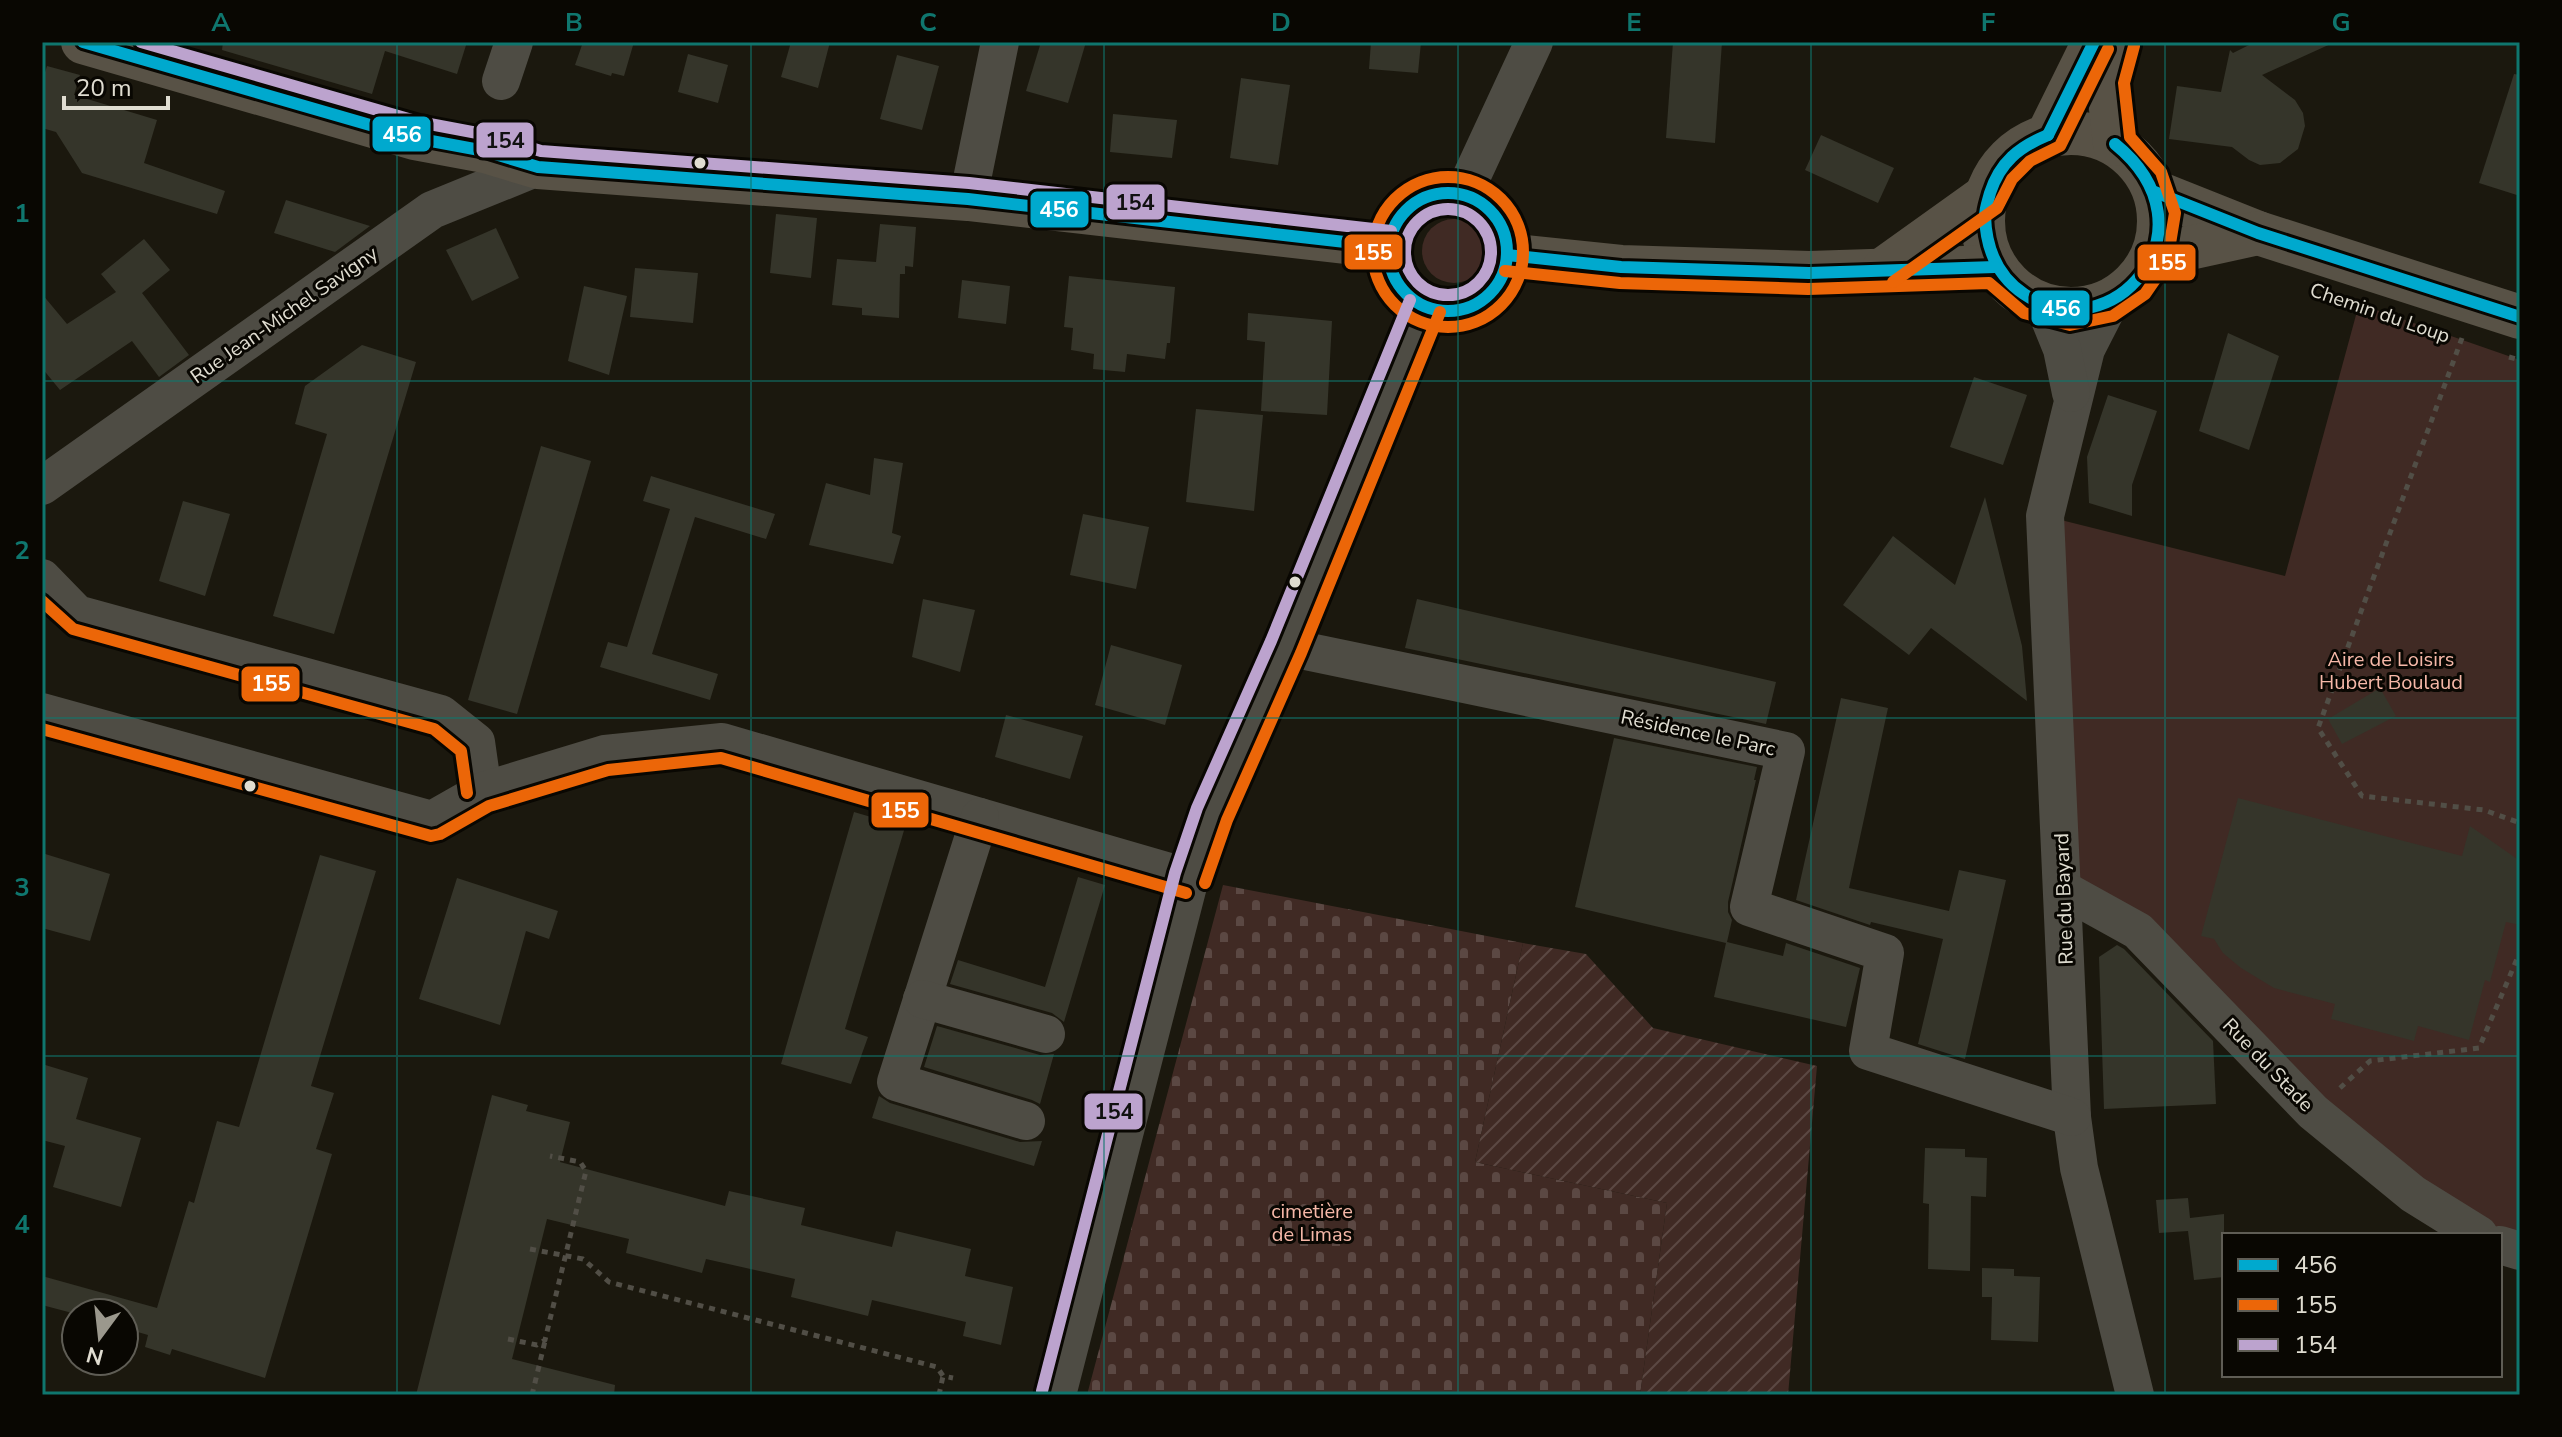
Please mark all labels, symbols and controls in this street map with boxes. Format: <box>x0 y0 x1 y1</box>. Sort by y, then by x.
text: A <box>211 5 231 40</box>
text: B <box>565 5 583 40</box>
text: C <box>919 5 937 40</box>
text: D <box>1271 5 1291 40</box>
text: E <box>1626 5 1642 40</box>
text: F <box>1981 5 1995 40</box>
text: G <box>2331 5 2351 40</box>
scale bar <box>64 60 168 110</box>
text: 20 m <box>76 72 132 104</box>
line badge: 456 <box>371 115 432 153</box>
text: 456 <box>382 120 422 150</box>
line badge: 154 <box>475 121 535 159</box>
text: 154 <box>485 126 525 156</box>
unlabelled marker <box>692 155 708 171</box>
line badge: 154 <box>1105 183 1166 221</box>
text: 154 <box>1115 188 1155 218</box>
line badge: 456 <box>1029 190 1090 229</box>
text: 456 <box>1039 195 1079 225</box>
text: 1 <box>14 196 30 231</box>
line badge: 155 <box>1343 233 1404 271</box>
text: 155 <box>1353 238 1393 268</box>
street label: Rue Jean-Michel Savigny <box>185 240 384 390</box>
line badge: 155 <box>2136 243 2197 282</box>
text: 155 <box>2147 248 2187 278</box>
street label: Chemin du Loup <box>2306 276 2454 350</box>
line badge: 456 <box>2030 289 2091 327</box>
text: 456 <box>2041 294 2081 324</box>
text: 2 <box>14 533 30 568</box>
unlabelled marker <box>1287 574 1303 590</box>
park label: Aire de Loisirs Hubert Boulaud <box>2319 646 2463 696</box>
line badge: 155 <box>240 665 301 703</box>
text: 155 <box>251 669 291 699</box>
street label: Résidence le Parc <box>1618 703 1778 763</box>
unlabelled marker <box>242 778 258 794</box>
line badge: 155 <box>870 791 930 829</box>
text: 155 <box>880 796 920 826</box>
street label: Rue du Bayard <box>2048 833 2080 965</box>
text: 3 <box>14 870 30 905</box>
street label: Rue du Stade <box>2216 1012 2320 1118</box>
line badge: 154 <box>1083 1092 1144 1131</box>
text: 154 <box>1094 1097 1134 1127</box>
park label: cimetière de Limas <box>1271 1198 1353 1248</box>
text: 4 <box>14 1207 30 1242</box>
legend <box>2222 1233 2502 1377</box>
text: 456 <box>2294 1249 2337 1281</box>
text: 155 <box>2294 1289 2337 1321</box>
north arrow <box>60 1297 140 1377</box>
text: 154 <box>2294 1329 2337 1361</box>
text: N <box>83 1339 107 1372</box>

